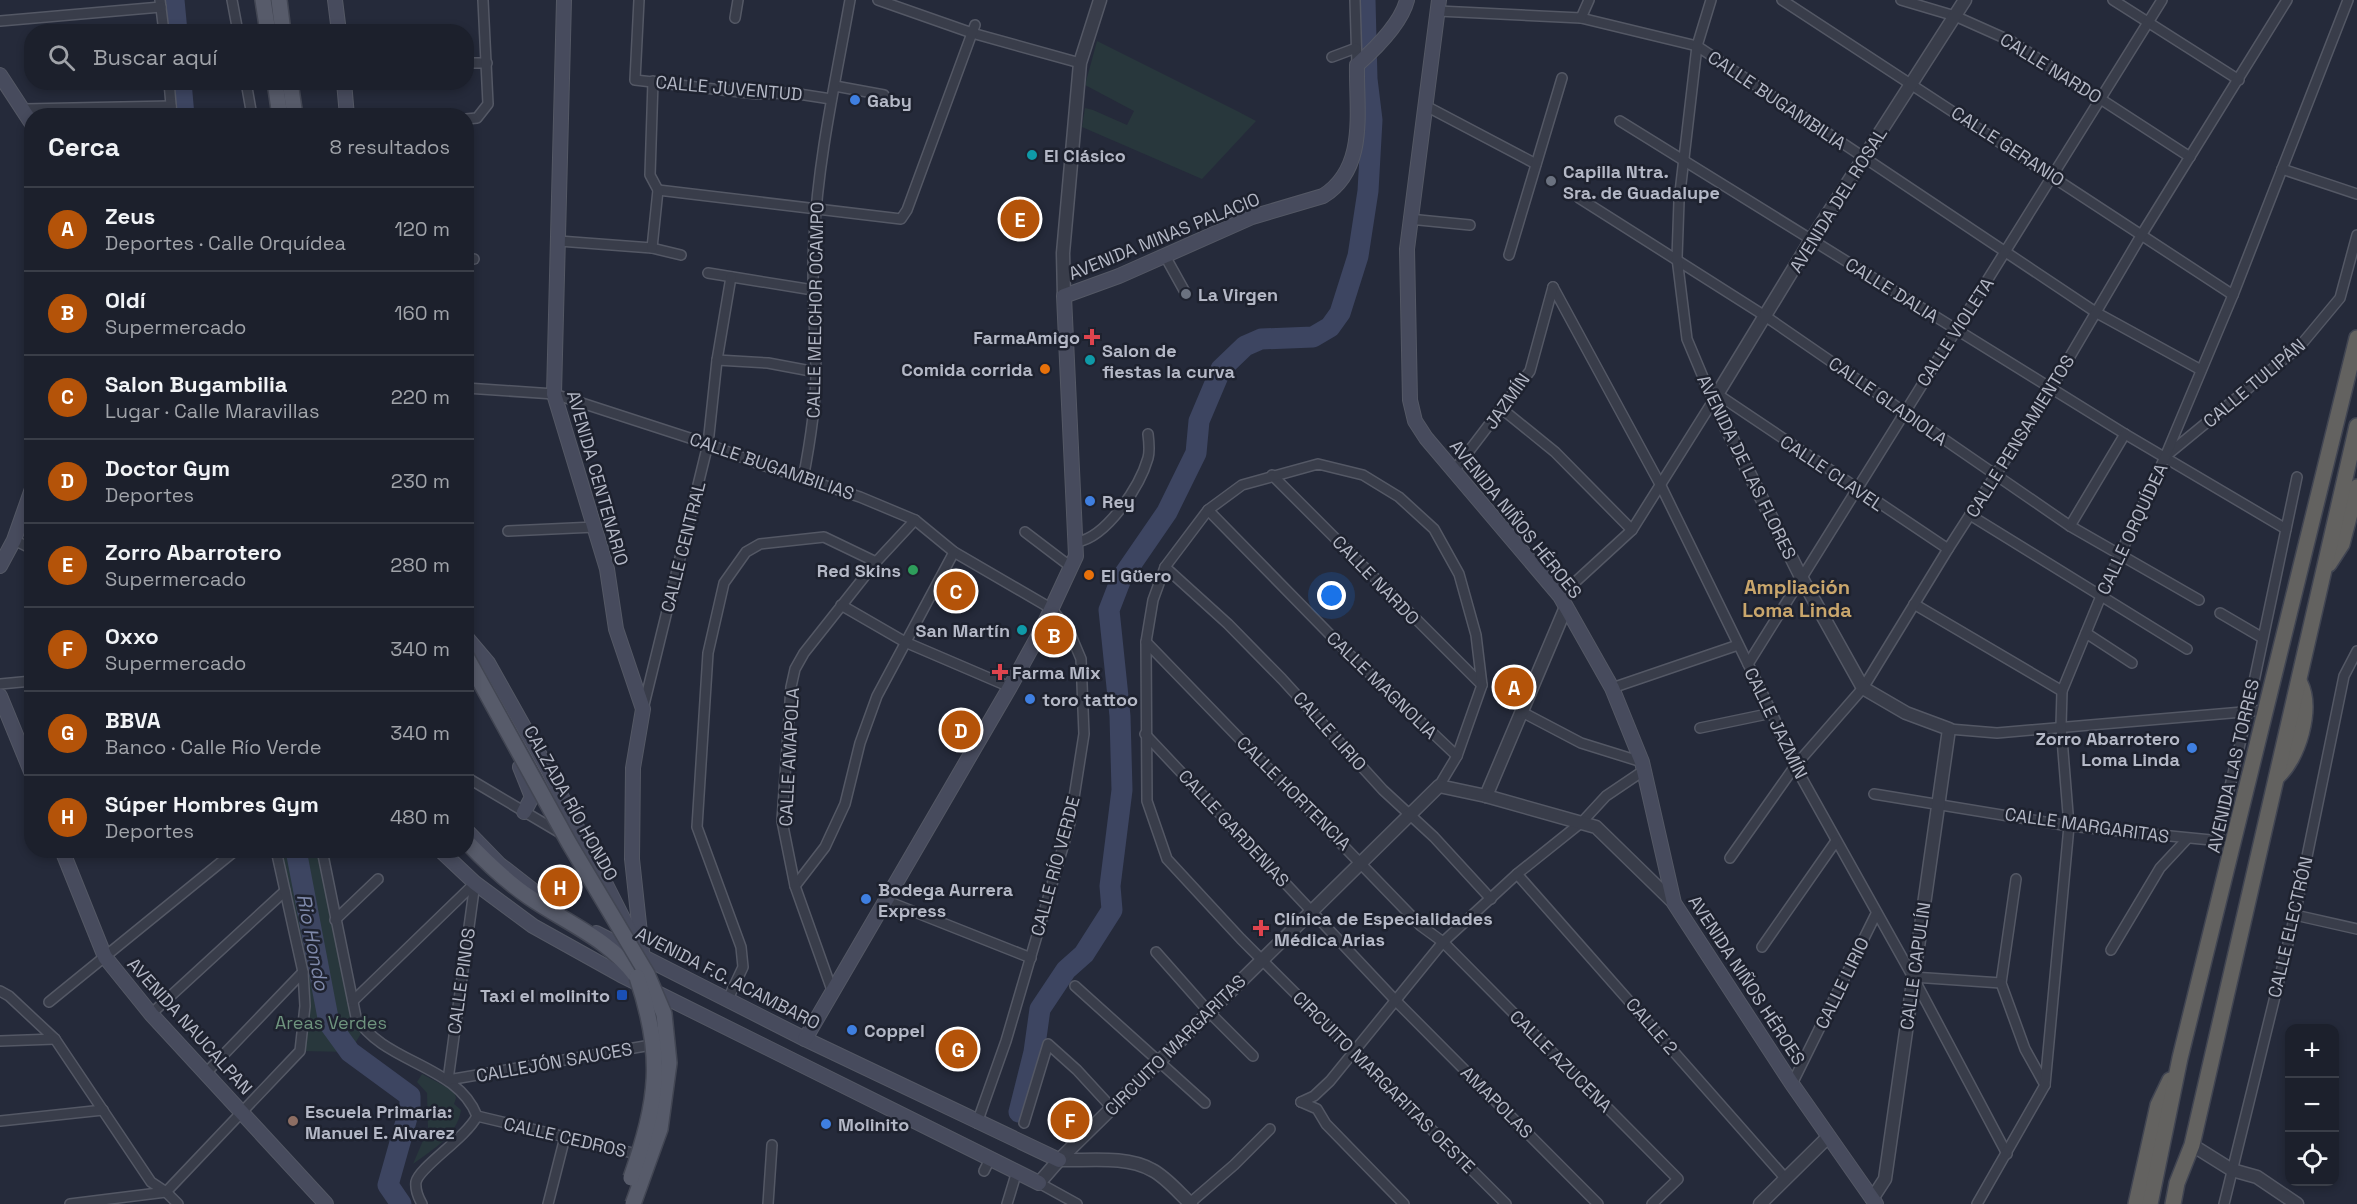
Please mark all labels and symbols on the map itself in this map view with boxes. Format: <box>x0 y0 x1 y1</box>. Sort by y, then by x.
street label: CALLE NARDO <box>1996 28 2106 108</box>
street label: CALLE BUGAMBILIA <box>1704 45 1850 155</box>
street label: CALLE JUVENTUD <box>654 70 804 106</box>
place label: Gaby <box>867 89 912 112</box>
marker: Gaby <box>848 93 862 107</box>
street label: CALLE GERANIO <box>1947 101 2069 191</box>
street label: AVENIDA DEL ROSAL <box>1784 123 1892 277</box>
place label: El Clásico <box>1044 144 1126 167</box>
marker: El Clásico <box>1025 148 1039 162</box>
place label: Capilla Ntra. Sra. de Guadalupe <box>1563 160 1720 204</box>
marker: Capilla Ntra. Sra. de Guadalupe <box>1544 174 1558 188</box>
street label: AVENIDA MINAS PALACIO <box>1065 187 1263 285</box>
pin: E <box>1000 196 1040 242</box>
street label: CALLE MELCHOR OCAMPO <box>802 201 828 419</box>
street label: CALLE DALIA <box>1841 252 1943 328</box>
street label: CALLE VIOLETA <box>1911 273 1999 391</box>
place label: La Virgen <box>1198 283 1278 306</box>
marker: La Virgen <box>1179 287 1193 301</box>
place label: FarmaAmigo <box>973 326 1080 349</box>
marker: FarmaAmigo <box>1085 330 1099 344</box>
street label: CALLE TULIPÁN <box>2198 333 2310 433</box>
place label: Salon de fiestas la curva <box>1102 339 1235 383</box>
street label: CALLE PENSAMIENTOS <box>1961 350 2079 522</box>
street label: CALLE GLADIOLA <box>1824 351 1952 451</box>
marker: Salon de fiestas la curva <box>1083 353 1097 367</box>
place label: Comida corrida <box>901 358 1034 381</box>
marker: Comida corrida <box>1038 362 1052 376</box>
street label: JAZMÍN <box>1479 368 1535 434</box>
street label: AVENIDA DE LAS FLORES <box>1692 371 1802 563</box>
street label: AVENIDA CENTENARIO <box>562 388 634 568</box>
street label: CALLE BUGAMBILIAS <box>687 427 857 505</box>
street label: CALLE CLAVEL <box>1776 430 1888 516</box>
street label: AVENIDA NIÑOS HÉROES <box>1445 435 1587 603</box>
street label: CALLE ORQUÍDEA <box>2091 460 2173 598</box>
street label: CALLE CENTRAL <box>656 479 710 615</box>
place label: Rey <box>1102 490 1135 513</box>
marker: Rey <box>1083 494 1097 508</box>
street label: CALLE NARDO <box>1327 530 1425 630</box>
place label: Red Skins <box>817 559 901 582</box>
marker: Red Skins <box>906 563 920 577</box>
place label: El Güero <box>1101 564 1172 587</box>
pin: C <box>936 568 976 614</box>
marker: El Güero <box>1082 568 1096 582</box>
district label: Ampliación Loma Linda <box>1742 574 1852 623</box>
your location <box>1317 581 1346 610</box>
pin: B <box>1034 612 1074 658</box>
place label: San Martín <box>916 619 1010 642</box>
marker: San Martín <box>1015 623 1029 637</box>
street label: CALLE MAGNOLIA <box>1322 626 1442 744</box>
place label: Farma Mix <box>1012 661 1101 684</box>
pin: A <box>1494 664 1534 710</box>
street label: CALLE JAZMÍN <box>1739 664 1813 782</box>
marker: Farma Mix <box>993 665 1007 679</box>
street label: AVENIDA LAS TORRES <box>2202 677 2264 855</box>
street label: CALLE LIRIO <box>1288 686 1372 776</box>
street label: CALLE AMAPOLA <box>774 687 804 827</box>
place label: toro tattoo <box>1042 688 1138 711</box>
marker: toro tattoo <box>1023 692 1037 706</box>
pin: D <box>942 708 980 752</box>
street label: CALZADA RÍO HONDO <box>519 721 623 885</box>
place label: Zorro Abarrotero Loma Linda <box>2035 727 2181 771</box>
street label: CALLE HORTENCIA <box>1232 731 1356 855</box>
marker: Zorro Abarrotero Loma Linda <box>2185 741 2199 755</box>
street label: CALLE GARDENIAS <box>1174 764 1294 892</box>
street label: CALLE RÍO VERDE <box>1025 793 1085 939</box>
street label: CALLE MARGARITAS <box>2003 802 2171 848</box>
street label: CALLE ELECTRÓN <box>2263 854 2317 1000</box>
pin: H <box>540 864 580 910</box>
place label: Bodega Aurrera Express <box>878 878 1014 922</box>
water label: Rio Hondo <box>291 891 335 993</box>
street label: AVENIDA NIÑOS HÉROES <box>1683 891 1811 1069</box>
marker: Bodega Aurrera Express <box>859 892 873 906</box>
street label: CALLE CAPULÍN <box>1895 901 1935 1031</box>
place label: Clínica de Especialidades Médica Arias <box>1274 907 1493 951</box>
marker: Clínica de Especialidades Médica Arias <box>1252 919 1270 937</box>
street label: AVENIDA F.C. ACAMBARO <box>632 921 824 1035</box>
street label: CALLE PINOS <box>442 926 480 1036</box>
street label: CALLE LIRIO <box>1810 933 1874 1033</box>
street label: AVENIDA NAUCALPAN <box>122 953 258 1099</box>
street label: CIRCUITO MARGARITAS <box>1099 969 1251 1121</box>
place label: Taxi el molinito <box>480 984 610 1007</box>
street label: CIRCUITO MARGARITAS OESTE <box>1288 986 1480 1178</box>
marker: Taxi el molinito <box>615 988 629 1002</box>
street label: CALLE 2 <box>1621 993 1683 1059</box>
street label: CALLE AZUCENA <box>1505 1005 1617 1117</box>
park label: Areas Verdes <box>275 1011 387 1034</box>
place label: Coppel <box>864 1019 925 1042</box>
marker: Coppel <box>845 1023 859 1037</box>
pin: G <box>938 1026 978 1072</box>
street label: CALLEJÓN SAUCES <box>474 1037 634 1087</box>
street label: AMAPOLAS <box>1456 1061 1538 1143</box>
pin: F <box>1050 1098 1090 1142</box>
place label: Escuela Primaria: Manuel E. Alvarez <box>305 1100 455 1144</box>
street label: CALLE CEDROS <box>501 1112 629 1162</box>
place label: Molinito <box>838 1113 909 1136</box>
marker: Escuela Primaria: Manuel E. Alvarez <box>286 1114 300 1128</box>
marker: Molinito <box>819 1117 833 1131</box>

